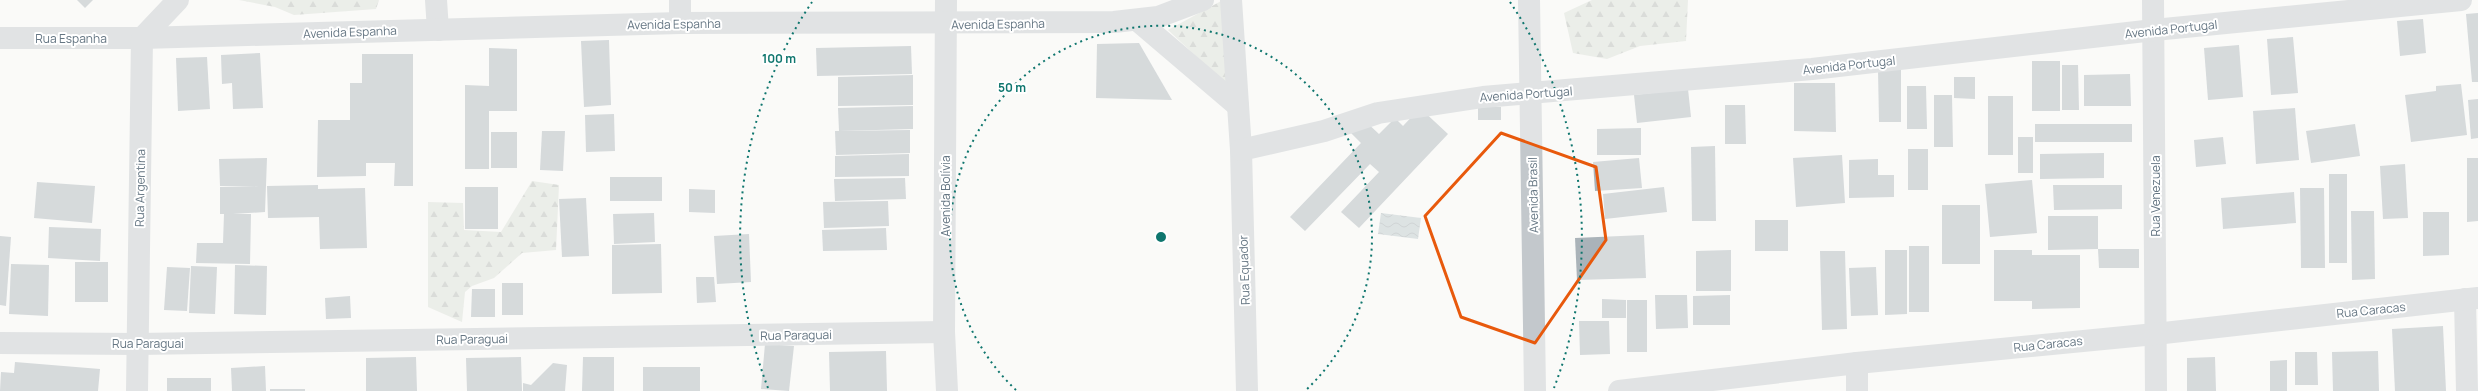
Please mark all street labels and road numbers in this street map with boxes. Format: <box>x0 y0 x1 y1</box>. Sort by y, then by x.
street label: Avenida Espanha <box>627 15 721 33</box>
street label: Avenida Espanha <box>951 15 1045 33</box>
street label: Avenida Portugal <box>2124 16 2218 42</box>
street label: Avenida Espanha <box>303 22 397 42</box>
street label: Rua Espanha <box>35 30 107 47</box>
street label: Avenida Portugal <box>1802 52 1896 78</box>
street label: Avenida Portugal <box>1479 82 1573 106</box>
street label: Rua Argentina <box>131 149 149 227</box>
street label: Avenida Bolívia <box>937 155 954 237</box>
street label: Rua Venezuela <box>2147 155 2164 237</box>
street label: Avenida Brasil <box>1524 157 1542 233</box>
street label: Rua Equador <box>1234 234 1254 305</box>
street label: Rua Caracas <box>2336 298 2406 322</box>
street label: Rua Paraguai <box>760 326 832 344</box>
street label: Rua Paraguai <box>436 330 508 348</box>
street label: Rua Caracas <box>2013 332 2083 356</box>
street label: Rua Paraguai <box>112 335 184 352</box>

